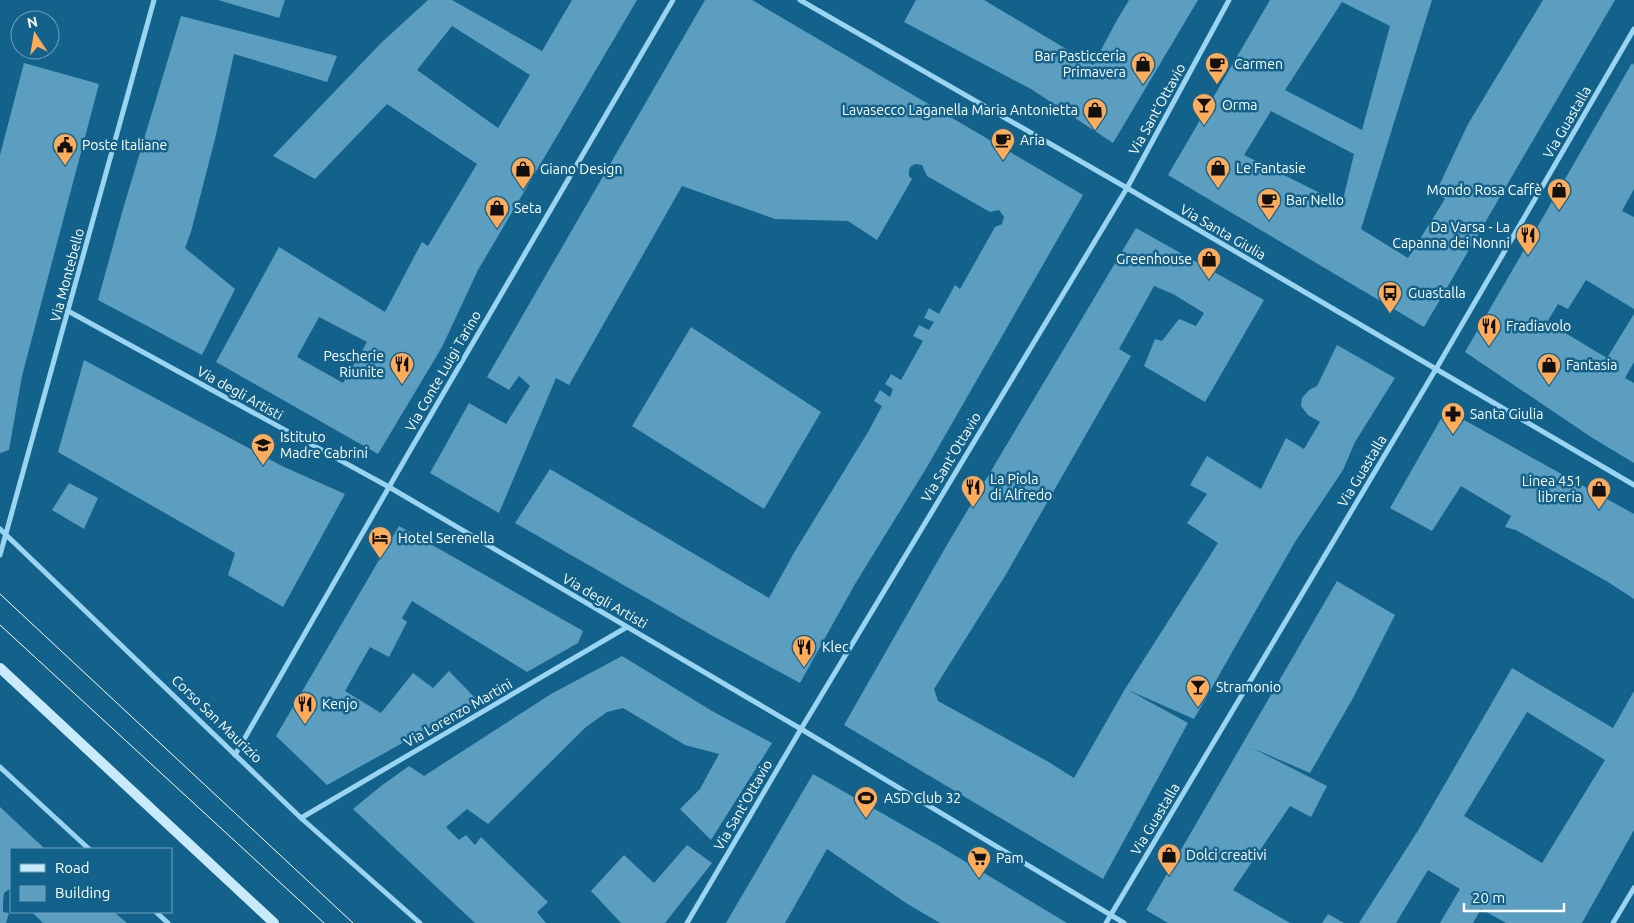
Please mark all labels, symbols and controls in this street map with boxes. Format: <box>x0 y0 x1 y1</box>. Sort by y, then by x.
north arrow <box>10 10 60 60</box>
text: N <box>26 13 39 31</box>
place label: Bar Pasticceria Primavera <box>1034 48 1126 80</box>
shop icon: Bar Pasticceria Primavera <box>1130 51 1156 85</box>
cafe icon: Carmen <box>1204 51 1230 85</box>
place label: Carmen <box>1234 56 1283 72</box>
street label: Via Sant'Ottavio <box>1125 61 1189 157</box>
street label: Via Guastalla <box>1540 83 1594 161</box>
bar icon: Orma <box>1191 92 1217 126</box>
shop icon: Lavasecco Laganella Maria Antonietta <box>1082 97 1108 131</box>
place label: Orma <box>1222 97 1257 113</box>
place label: Lavasecco Laganella Maria Antonietta <box>842 102 1078 118</box>
cafe icon: Aria <box>990 127 1016 161</box>
public building icon: Poste Italiane <box>52 132 78 166</box>
place label: Aria <box>1020 132 1045 148</box>
place label: Poste Italiane <box>82 137 167 153</box>
shop icon: Le Fantasie <box>1205 155 1231 189</box>
shop icon: Giano Design <box>510 156 536 190</box>
place label: Le Fantasie <box>1236 160 1306 176</box>
place label: Giano Design <box>540 161 622 177</box>
shop icon: Mondo Rosa Caffè <box>1546 177 1572 211</box>
place label: Mondo Rosa Caffè <box>1427 182 1542 198</box>
cafe icon: Bar Nello <box>1256 187 1282 221</box>
place label: Bar Nello <box>1286 192 1344 208</box>
shop icon: Seta <box>484 195 510 229</box>
place label: Seta <box>514 200 542 216</box>
street label: Via Santa Giulia <box>1177 201 1269 263</box>
place label: Da Varsa - La Capanna dei Nonni <box>1392 219 1510 251</box>
restaurant icon: Da Varsa - La Capanna dei Nonni <box>1515 222 1541 256</box>
street label: Via Montebello <box>47 226 87 324</box>
shop icon: Greenhouse <box>1196 246 1222 280</box>
place label: Greenhouse <box>1116 251 1192 267</box>
bus stop icon: Guastalla <box>1377 280 1403 314</box>
place label: Guastalla <box>1408 285 1466 301</box>
street label: Via Conte Luigi Tarino <box>402 308 484 434</box>
restaurant icon: Fradiavolo <box>1476 313 1502 347</box>
place label: Fradiavolo <box>1506 318 1571 334</box>
place label: Pescherie Riunite <box>323 348 384 380</box>
restaurant icon: Pescherie Riunite <box>389 351 415 385</box>
shop icon: Fantasia <box>1536 352 1562 386</box>
place label: Fantasia <box>1566 357 1617 373</box>
street label: Via degli Artisti <box>194 363 286 423</box>
pharmacy icon: Santa Giulia <box>1440 401 1466 435</box>
place label: Santa Giulia <box>1470 406 1543 422</box>
street label: Via Sant'Ottavio <box>918 409 984 505</box>
place label: Istituto Madre Cabrini <box>280 429 368 461</box>
school or university icon: Istituto Madre Cabrini <box>250 432 276 466</box>
street label: Via Guastalla <box>1334 432 1390 510</box>
place label: La Piola di Alfredo <box>990 471 1052 503</box>
place label: Linea 451 libreria <box>1522 473 1582 505</box>
restaurant icon: La Piola di Alfredo <box>960 474 986 508</box>
shop icon: Linea 451 libreria <box>1586 476 1612 510</box>
hotel icon: Hotel Serenella <box>367 525 393 559</box>
place label: Hotel Serenella <box>398 530 494 546</box>
street label: Via degli Artisti <box>560 570 650 632</box>
restaurant icon: Klec <box>791 634 817 668</box>
place label: Klec <box>822 639 849 655</box>
street label: Corso San Maurizio <box>169 672 265 766</box>
bar icon: Stramonio <box>1185 674 1211 708</box>
street label: Via Lorenzo Martini <box>401 676 515 750</box>
place label: Stramonio <box>1216 679 1281 695</box>
restaurant icon: Kenjo <box>292 691 318 725</box>
place label: Kenjo <box>322 696 358 712</box>
street label: Via Sant'Ottavio <box>711 757 775 853</box>
street label: Via Guastalla <box>1127 780 1183 858</box>
sports icon: ASD Club 32 <box>853 785 879 819</box>
place label: ASD Club 32 <box>884 790 961 806</box>
shop icon: Dolci creativi <box>1156 842 1182 876</box>
supermarket icon: Pam <box>966 845 992 879</box>
place label: Dolci creativi <box>1186 847 1267 863</box>
legend <box>10 848 172 913</box>
place label: Pam <box>996 850 1024 866</box>
text: Road <box>55 859 90 876</box>
scale bar <box>1464 880 1564 912</box>
text: Building <box>55 884 110 901</box>
text: 20 m <box>1472 889 1505 906</box>

